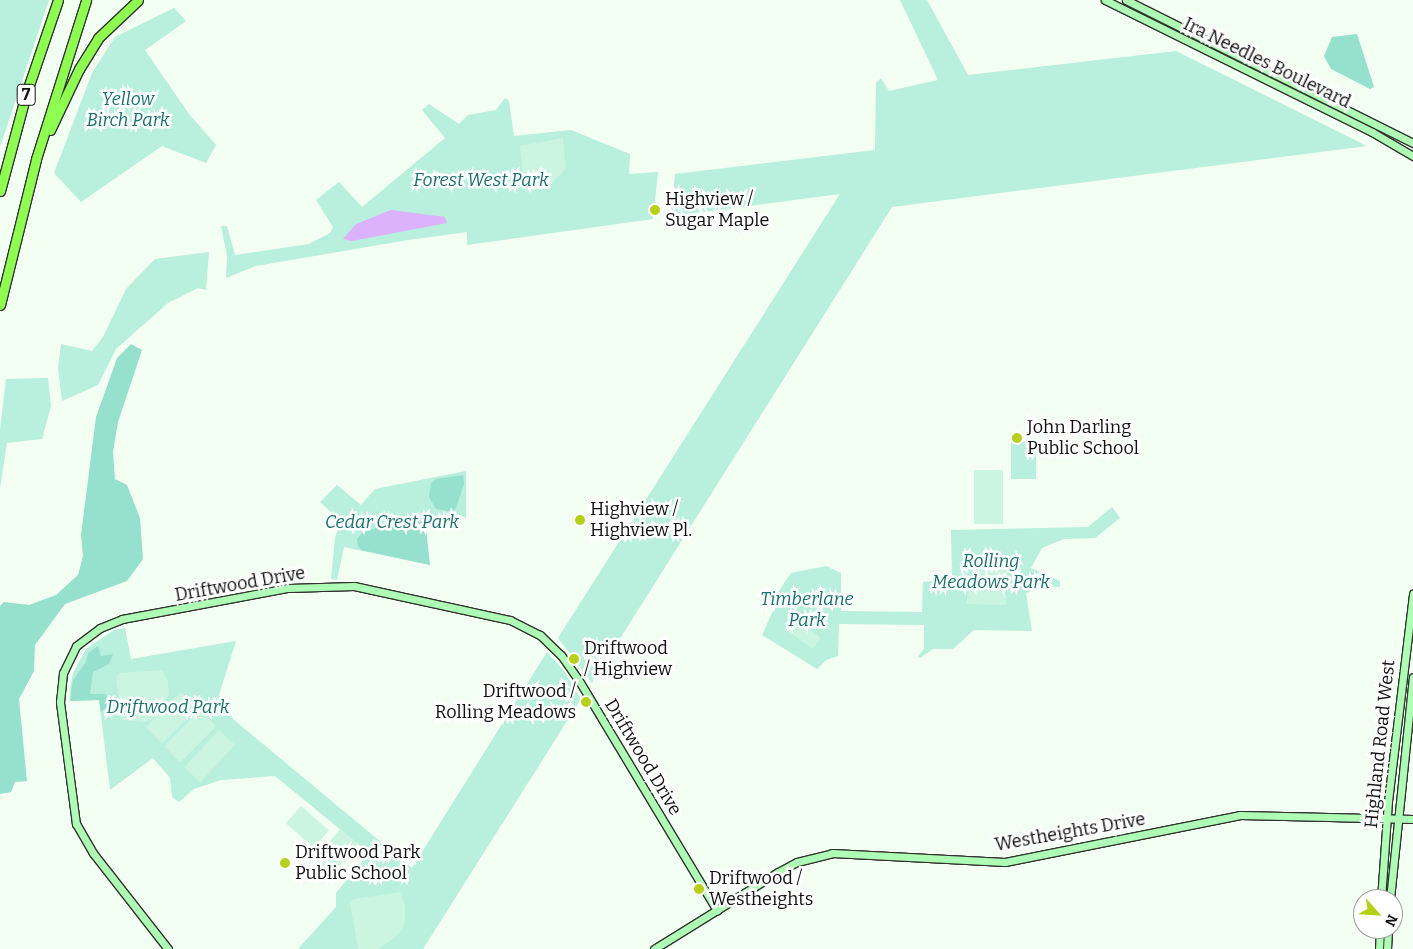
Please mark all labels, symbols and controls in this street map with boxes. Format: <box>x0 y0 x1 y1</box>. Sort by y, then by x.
street label: Ira Needles Boulevard <box>1180 13 1354 113</box>
road number: 7 <box>16 82 36 108</box>
park label: Yellow Birch Park <box>86 89 170 132</box>
park label: Forest West Park <box>413 169 549 191</box>
place label: Highview / Sugar Maple <box>665 189 769 232</box>
marker: Highview / Sugar Maple <box>649 204 661 216</box>
place label: John Darling Public School <box>1027 417 1139 459</box>
marker: John Darling Public School <box>1011 432 1023 444</box>
place label: Highview / Highview Pl. <box>590 499 692 542</box>
park label: Cedar Crest Park <box>325 511 459 533</box>
marker: Highview / Highview Pl. <box>574 514 586 526</box>
park label: Rolling Meadows Park <box>932 551 1050 594</box>
street label: Driftwood Drive <box>173 562 307 606</box>
park label: Timberlane Park <box>760 589 854 632</box>
place label: Driftwood / Highview <box>584 638 672 681</box>
marker: Driftwood / Highview <box>568 653 580 665</box>
street label: Highland Road West <box>1360 659 1400 829</box>
place label: Driftwood / Rolling Meadows <box>435 681 576 724</box>
street label: Driftwood Drive <box>600 695 686 819</box>
park label: Driftwood Park <box>106 696 230 718</box>
marker: Driftwood / Rolling Meadows <box>580 696 592 708</box>
street label: Westheights Drive <box>993 808 1147 856</box>
place label: Driftwood Park Public School <box>295 842 420 884</box>
marker: Driftwood Park Public School <box>279 857 291 869</box>
place label: Driftwood / Westheights <box>709 868 813 911</box>
marker: Driftwood / Westheights <box>693 883 705 895</box>
north arrow <box>1353 889 1403 939</box>
text: N <box>1381 912 1401 929</box>

